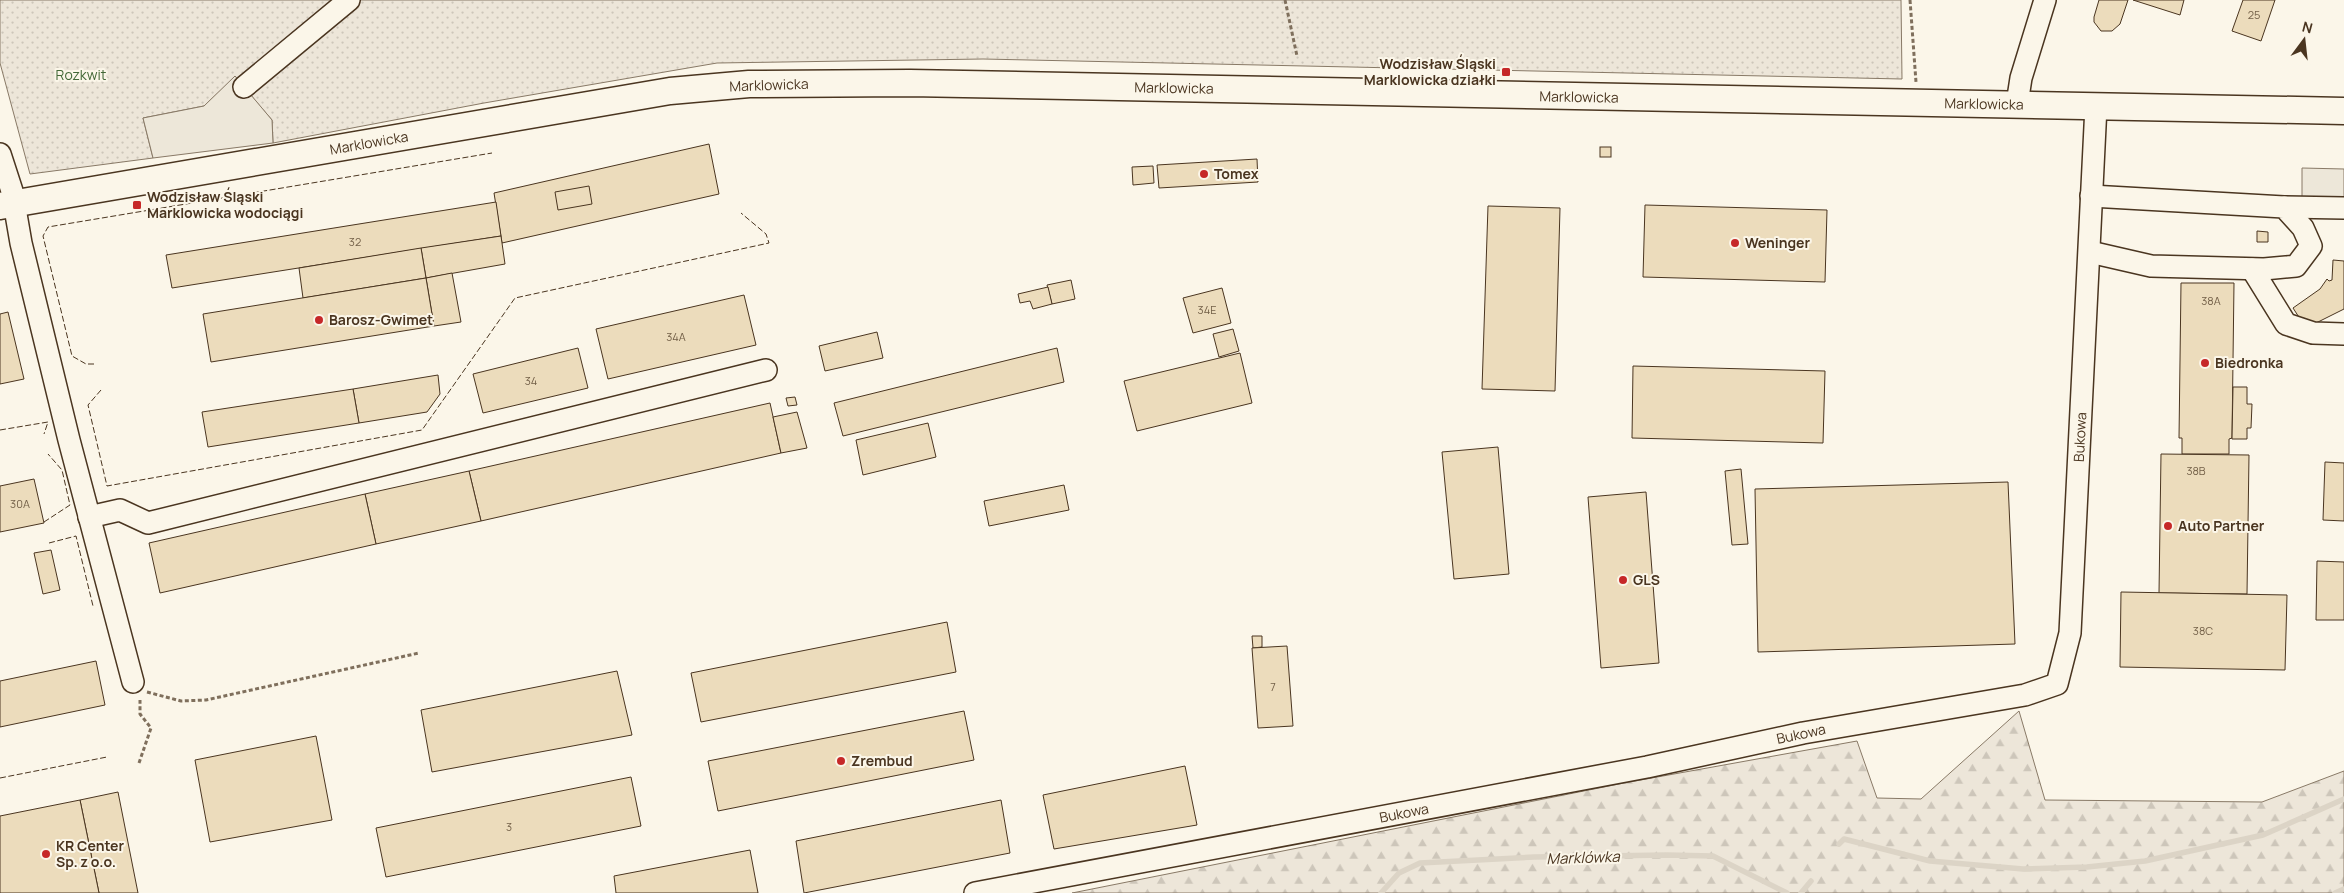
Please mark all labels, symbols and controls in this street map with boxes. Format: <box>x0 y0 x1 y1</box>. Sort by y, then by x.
house number: 25 <box>2248 7 2260 22</box>
north arrow <box>2279 15 2329 65</box>
text: N <box>2300 16 2315 37</box>
place label: Wodzisław Śląski Marklowicka działki <box>1364 54 1496 89</box>
park label: Rozkwit <box>56 65 107 84</box>
marker: Wodzisław Śląski Marklowicka działki <box>1500 66 1512 78</box>
street label: Marklowicka <box>729 74 809 95</box>
street label: Marklowicka <box>1134 77 1214 98</box>
street label: Marklowicka <box>1539 86 1619 107</box>
street label: Marklowicka <box>1944 93 2024 114</box>
street label: Marklowicka <box>328 126 410 159</box>
place label: Tomex <box>1214 164 1259 183</box>
marker: Tomex <box>1198 168 1210 180</box>
place label: Wodzisław Śląski Marklowicka wodociągi <box>147 187 303 222</box>
marker: Wodzisław Śląski Marklowicka wodociągi <box>131 199 143 211</box>
place label: Weninger <box>1745 233 1811 252</box>
house number: 32 <box>349 234 361 249</box>
marker: Weninger <box>1729 237 1741 249</box>
house number: 38A <box>2201 293 2221 308</box>
house number: 34E <box>1198 302 1216 317</box>
place label: Barosz-Gwimet <box>329 310 433 329</box>
marker: Barosz-Gwimet <box>313 314 325 326</box>
house number: 34A <box>666 329 686 344</box>
place label: Biedronka <box>2215 353 2283 372</box>
marker: Biedronka <box>2199 357 2211 369</box>
house number: 34 <box>525 373 537 388</box>
street label: Bukowa <box>2069 412 2090 462</box>
house number: 38B <box>2186 463 2206 478</box>
house number: 30A <box>10 496 30 511</box>
place label: Auto Partner <box>2178 516 2265 535</box>
marker: Auto Partner <box>2162 520 2174 532</box>
place label: GLS <box>1633 570 1660 589</box>
marker: GLS <box>1617 574 1629 586</box>
house number: 38C <box>2193 623 2213 638</box>
house number: 7 <box>1270 679 1276 694</box>
street label: Bukowa <box>1775 719 1827 748</box>
place label: Zrembud <box>851 751 913 770</box>
marker: Zrembud <box>835 755 847 767</box>
street label: Bukowa <box>1378 798 1430 827</box>
house number: 3 <box>506 819 512 834</box>
place label: KR Center Sp. z o.o. <box>56 836 125 871</box>
water label: Marklówka <box>1546 846 1621 869</box>
marker: KR Center Sp. z o.o. <box>40 848 52 860</box>

